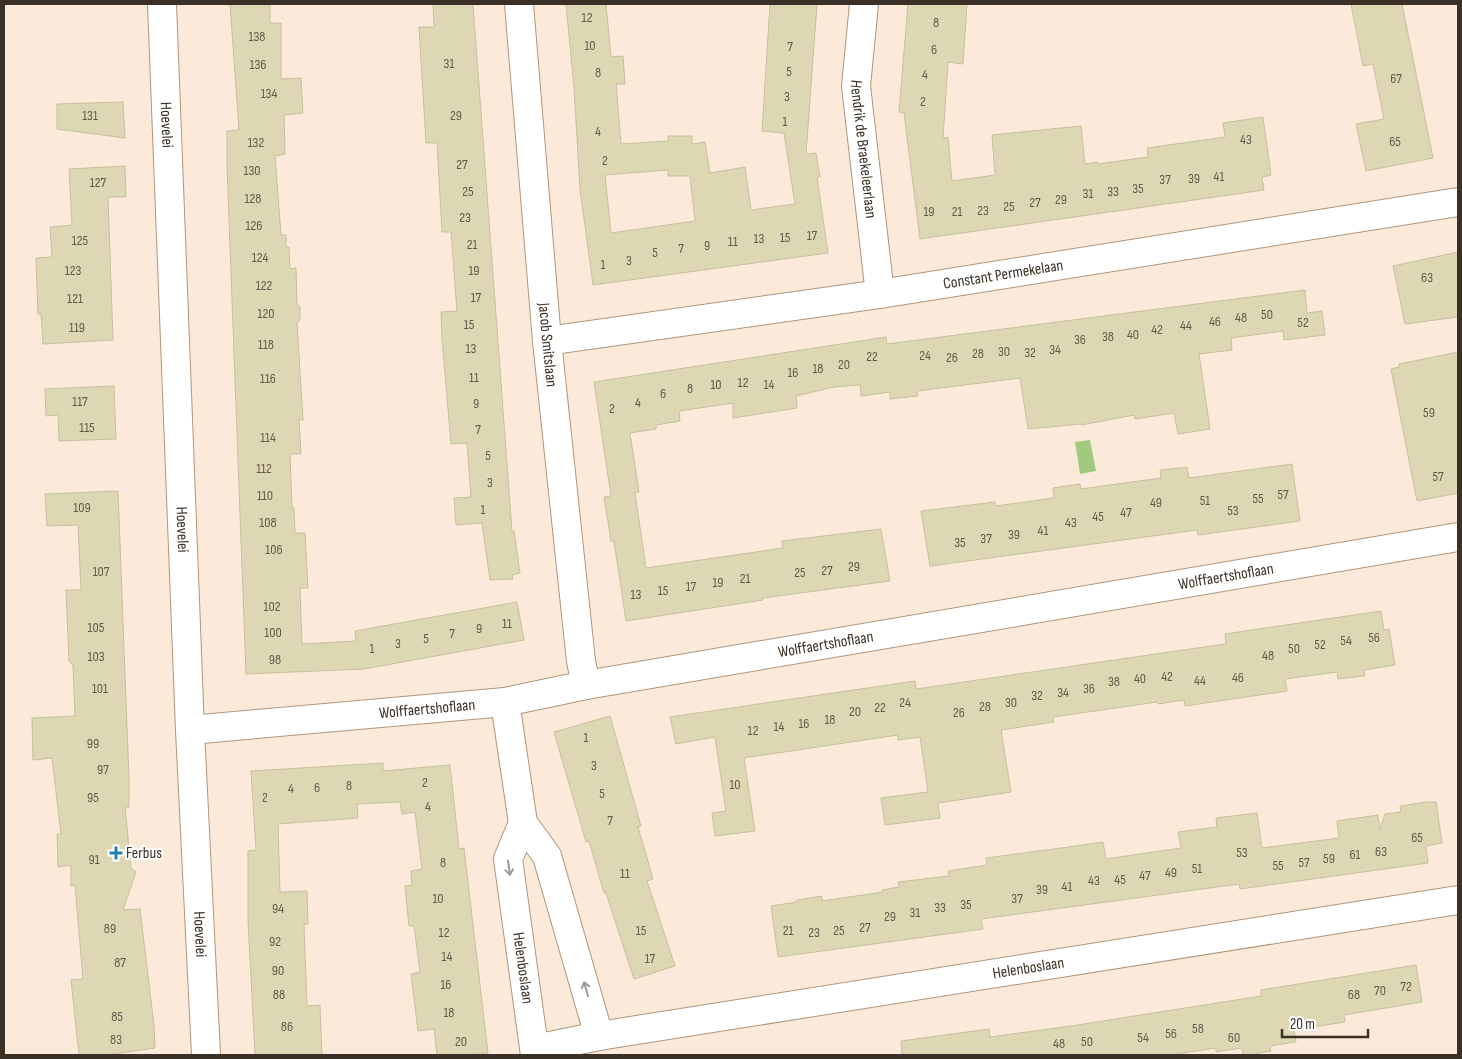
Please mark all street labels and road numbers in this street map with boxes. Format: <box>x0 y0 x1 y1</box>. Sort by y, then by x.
street label: Hendrik de Braekeleerlaan <box>846 79 881 219</box>
street label: Hoevelei <box>156 102 177 148</box>
street label: Constant Permekelaan <box>942 255 1065 293</box>
street label: Jacob Smitslaan <box>534 301 561 388</box>
street label: Hoevelei <box>172 506 193 553</box>
street label: Wolffaertshoflaan <box>1177 559 1275 594</box>
street label: Wolffaertshoflaan <box>776 627 875 662</box>
street label: Wolffaertshoflaan <box>378 695 476 723</box>
street label: Hoevelei <box>189 911 211 958</box>
street label: Helenboslaan <box>509 931 537 1005</box>
street label: Helenboslaan <box>991 953 1065 983</box>

